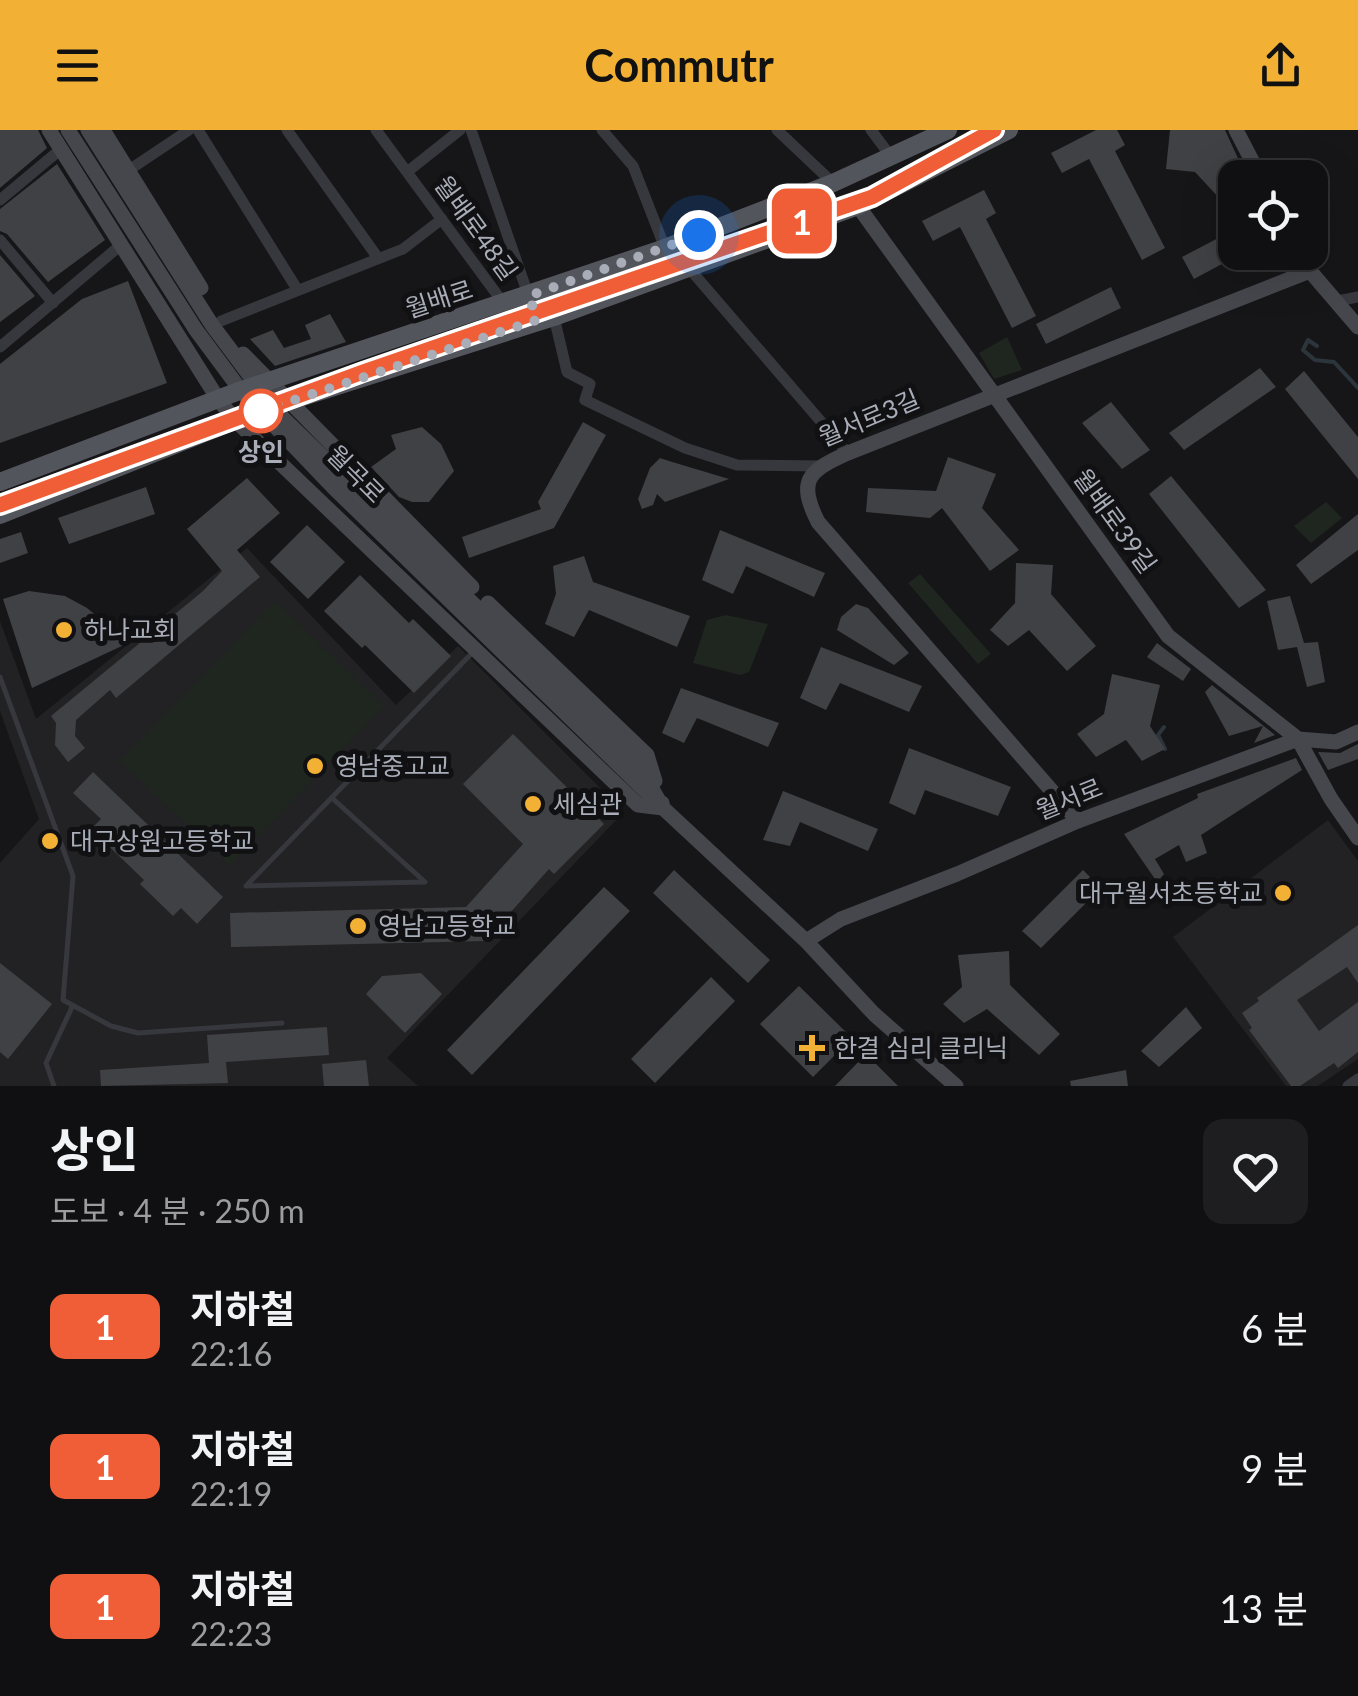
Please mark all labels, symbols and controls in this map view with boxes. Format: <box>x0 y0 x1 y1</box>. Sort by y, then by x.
icon: menu <box>50 38 105 93</box>
text: Commutr <box>584 38 774 92</box>
icon: share <box>1253 38 1308 93</box>
map controls <box>1218 160 1328 270</box>
button: locate <box>1218 160 1328 270</box>
street label: 월배로48길 <box>429 170 525 285</box>
line badge: 1 <box>770 188 834 254</box>
text: 1 <box>792 200 812 242</box>
your location <box>674 210 724 260</box>
street label: 월배로 <box>401 273 476 323</box>
street label: 월서로3길 <box>814 382 923 452</box>
marker: 상인 <box>240 390 282 432</box>
place label: 상인 <box>238 436 284 466</box>
street label: 월곡로 <box>322 438 392 508</box>
street label: 월배로39길 <box>1068 463 1164 578</box>
place label: 하나교회 <box>84 614 176 644</box>
marker: 하나교회 <box>53 619 75 641</box>
place label: 영남중고교 <box>335 750 450 780</box>
marker: 영남중고교 <box>304 755 326 777</box>
street label: 월서로 <box>1031 771 1106 825</box>
place label: 세심관 <box>553 788 622 818</box>
marker: 세심관 <box>522 793 544 815</box>
place label: 대구상원고등학교 <box>70 825 254 855</box>
marker: 대구상원고등학교 <box>39 830 61 852</box>
place label: 대구월서초등학교 <box>1079 877 1263 907</box>
marker: 대구월서초등학교 <box>1272 882 1294 904</box>
place label: 영남고등학교 <box>378 910 516 940</box>
marker: 영남고등학교 <box>347 915 369 937</box>
place label: 한결 심리 클리닉 <box>834 1032 1008 1062</box>
marker: 한결 심리 클리닉 <box>799 1035 825 1061</box>
button: heart <box>1203 1119 1308 1224</box>
text: 상인 <box>50 1120 138 1177</box>
text: 도보 · 4 분 · 250 m <box>50 1191 305 1230</box>
text: 지하철 <box>190 1285 295 1331</box>
text: 1 <box>95 1305 115 1347</box>
text: 6 분 <box>1241 1305 1308 1351</box>
text: 22:16 <box>190 1334 272 1373</box>
text: 지하철 <box>190 1425 295 1471</box>
text: 1 <box>95 1445 115 1487</box>
text: 9 분 <box>1241 1445 1308 1491</box>
text: 22:19 <box>190 1474 272 1513</box>
text: 지하철 <box>190 1565 295 1611</box>
text: 1 <box>95 1585 115 1627</box>
text: 13 분 <box>1219 1585 1308 1631</box>
text: 22:23 <box>190 1614 272 1653</box>

